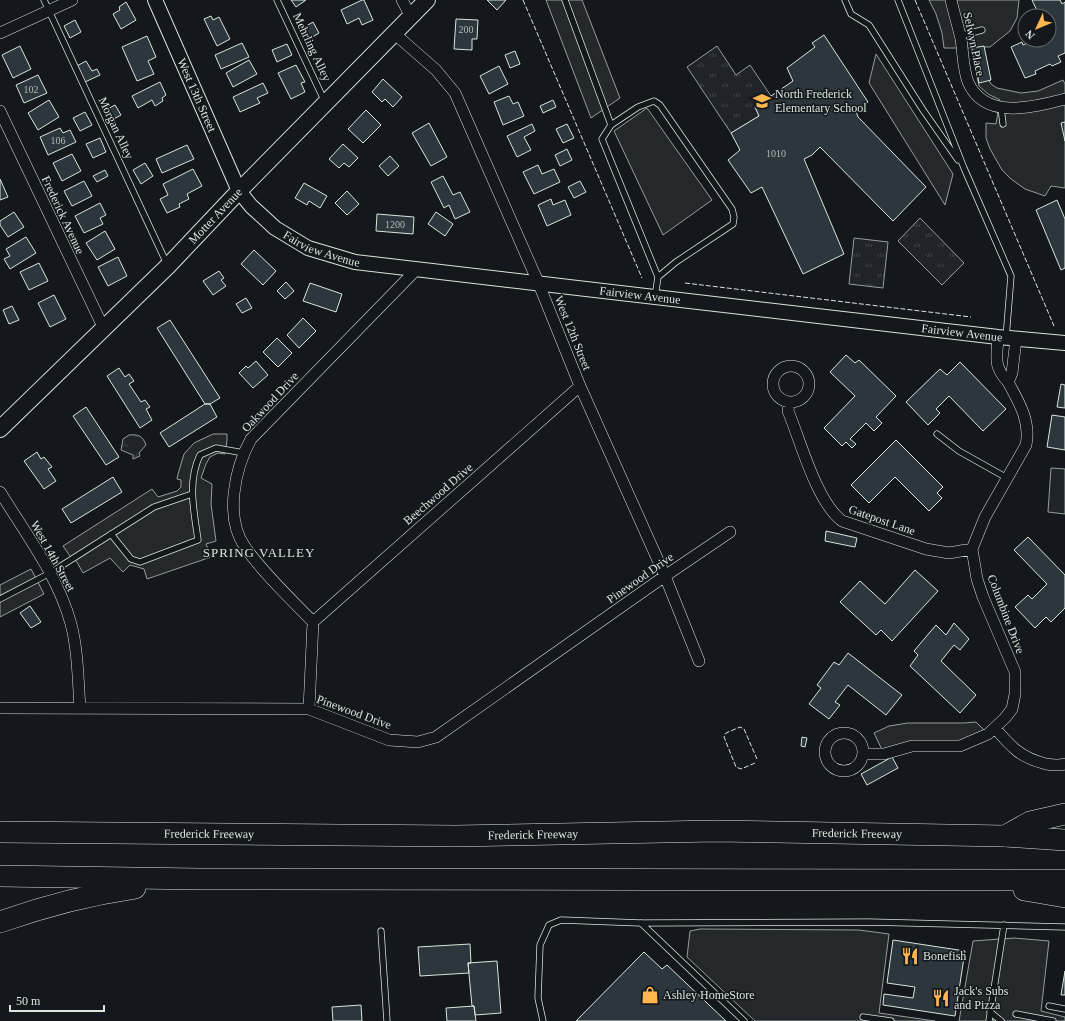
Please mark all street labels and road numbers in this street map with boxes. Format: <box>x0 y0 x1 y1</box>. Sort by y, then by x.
street label: Mehrling Alley <box>290 11 334 83</box>
street label: Selwyn Place <box>960 11 988 77</box>
street label: West 13th Street <box>175 56 219 135</box>
street label: Morgan Alley <box>96 95 136 161</box>
street label: Frederick Avenue <box>39 174 87 256</box>
street label: Motter Avenue <box>186 185 245 247</box>
street label: Fairview Avenue <box>281 228 360 269</box>
street label: Fairview Avenue <box>599 284 681 307</box>
street label: West 12th Street <box>552 294 595 373</box>
street label: Fairview Avenue <box>921 321 1003 344</box>
street label: Oakwood Drive <box>239 369 301 435</box>
street label: Beechwood Drive <box>401 460 475 528</box>
street label: Gatepost Lane <box>847 502 917 538</box>
street label: West 14th Street <box>28 518 79 595</box>
street label: Pinewood Drive <box>604 550 676 606</box>
street label: Columbine Drive <box>984 572 1028 656</box>
street label: Pinewood Drive <box>315 692 393 732</box>
street label: Frederick Freeway <box>164 826 254 841</box>
street label: Frederick Freeway <box>812 826 902 841</box>
street label: Frederick Freeway <box>488 827 578 842</box>

